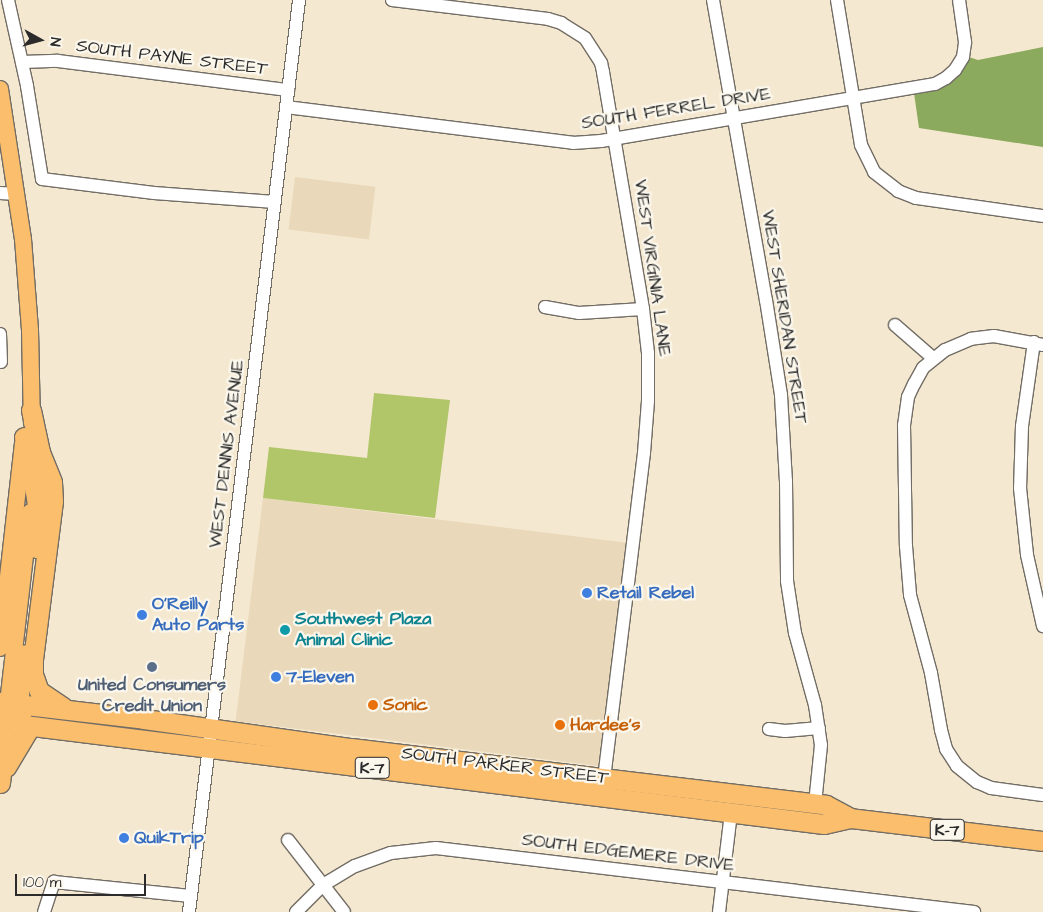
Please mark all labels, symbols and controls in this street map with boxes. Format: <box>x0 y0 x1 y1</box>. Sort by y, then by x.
north arrow <box>15 15 65 65</box>
text: N <box>44 36 65 47</box>
street label: SOUTH PAYNE STREET <box>75 36 269 80</box>
street label: SOUTH FERREL DRIVE <box>580 83 772 135</box>
street label: WEST VIRGINIA LANE <box>629 178 675 358</box>
street label: WEST SHERIDAN STREET <box>756 209 812 425</box>
street label: WEST DENNIS AVENUE <box>205 359 249 549</box>
place label: Retail Rebel <box>597 582 694 604</box>
marker: Retail Rebel <box>581 587 593 599</box>
place label: O'Reilly Auto Parts <box>152 594 244 636</box>
marker: O'Reilly Auto Parts <box>136 609 148 621</box>
place label: Southwest Plaza Animal Clinic <box>295 609 431 652</box>
marker: Southwest Plaza Animal Clinic <box>279 624 291 636</box>
marker: United Consumers Credit Union <box>146 661 158 673</box>
place label: 7-Eleven <box>286 666 354 688</box>
marker: 7-Eleven <box>270 671 282 683</box>
place label: United Consumers Credit Union <box>78 675 226 718</box>
place label: Sonic <box>383 694 428 716</box>
marker: Sonic <box>367 699 379 711</box>
place label: Hardee's <box>570 714 641 736</box>
marker: Hardee's <box>554 719 566 731</box>
street label: SOUTH PARKER STREET <box>400 743 610 789</box>
road number: K-7 <box>354 754 390 781</box>
road number: K-7 <box>930 816 964 844</box>
place label: QuikTrip <box>134 827 204 849</box>
street label: SOUTH EDGEMERE DRIVE <box>521 829 735 877</box>
marker: QuikTrip <box>118 832 130 844</box>
scale bar <box>18 864 149 896</box>
text: 100 m <box>23 872 62 893</box>

